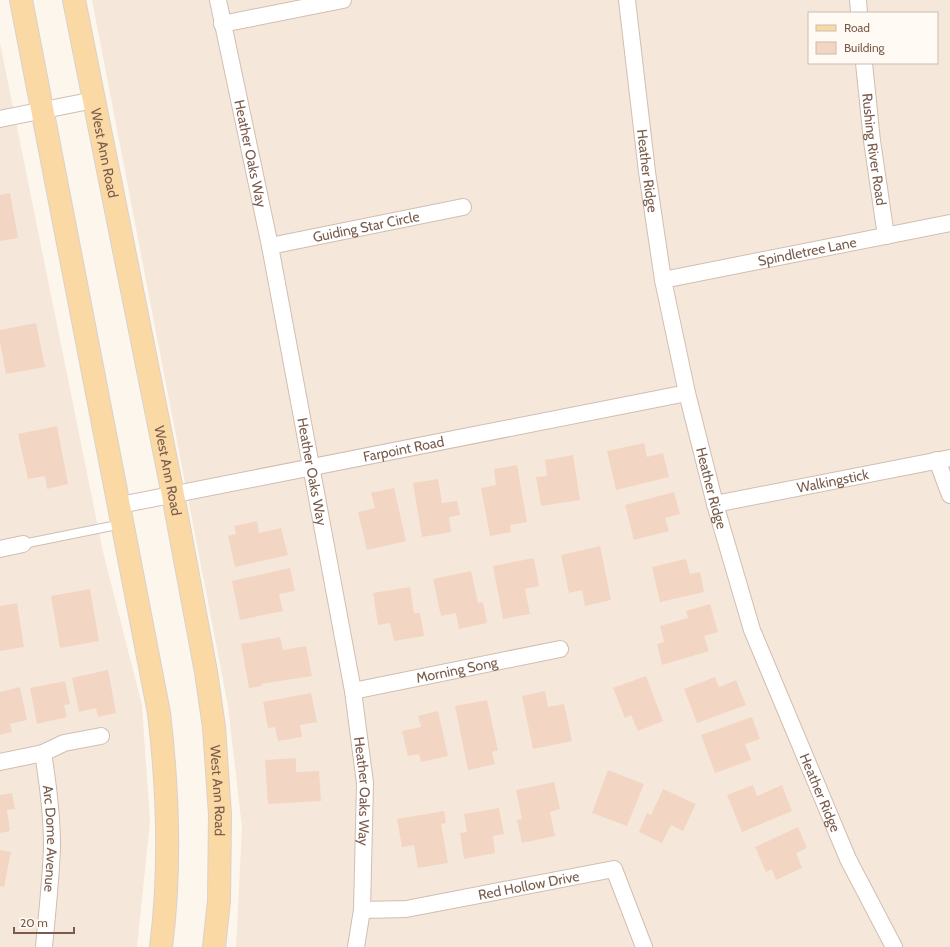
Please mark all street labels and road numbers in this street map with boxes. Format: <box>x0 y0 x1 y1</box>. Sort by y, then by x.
street label: Rushing River Road <box>858 92 890 207</box>
street label: Heather Oaks Way <box>230 98 271 209</box>
street label: West Ann Road <box>87 106 122 200</box>
street label: Heather Ridge <box>633 128 662 214</box>
street label: Guiding Star Circle <box>311 207 421 246</box>
street label: Spindletree Lane <box>756 233 858 270</box>
street label: Heather Oaks Way <box>293 416 331 527</box>
street label: West Ann Road <box>150 424 186 517</box>
street label: Farpoint Road <box>361 432 446 466</box>
street label: Heather Ridge <box>692 445 731 531</box>
street label: Walkingstick <box>795 465 871 497</box>
street label: Morning Song <box>415 653 500 687</box>
street label: Heather Oaks Way <box>350 736 374 846</box>
street label: West Ann Road <box>206 744 229 836</box>
street label: Heather Ridge <box>796 751 845 835</box>
street label: Arc Dome Avenue <box>39 784 61 893</box>
street label: Red Hollow Drive <box>477 867 581 904</box>

